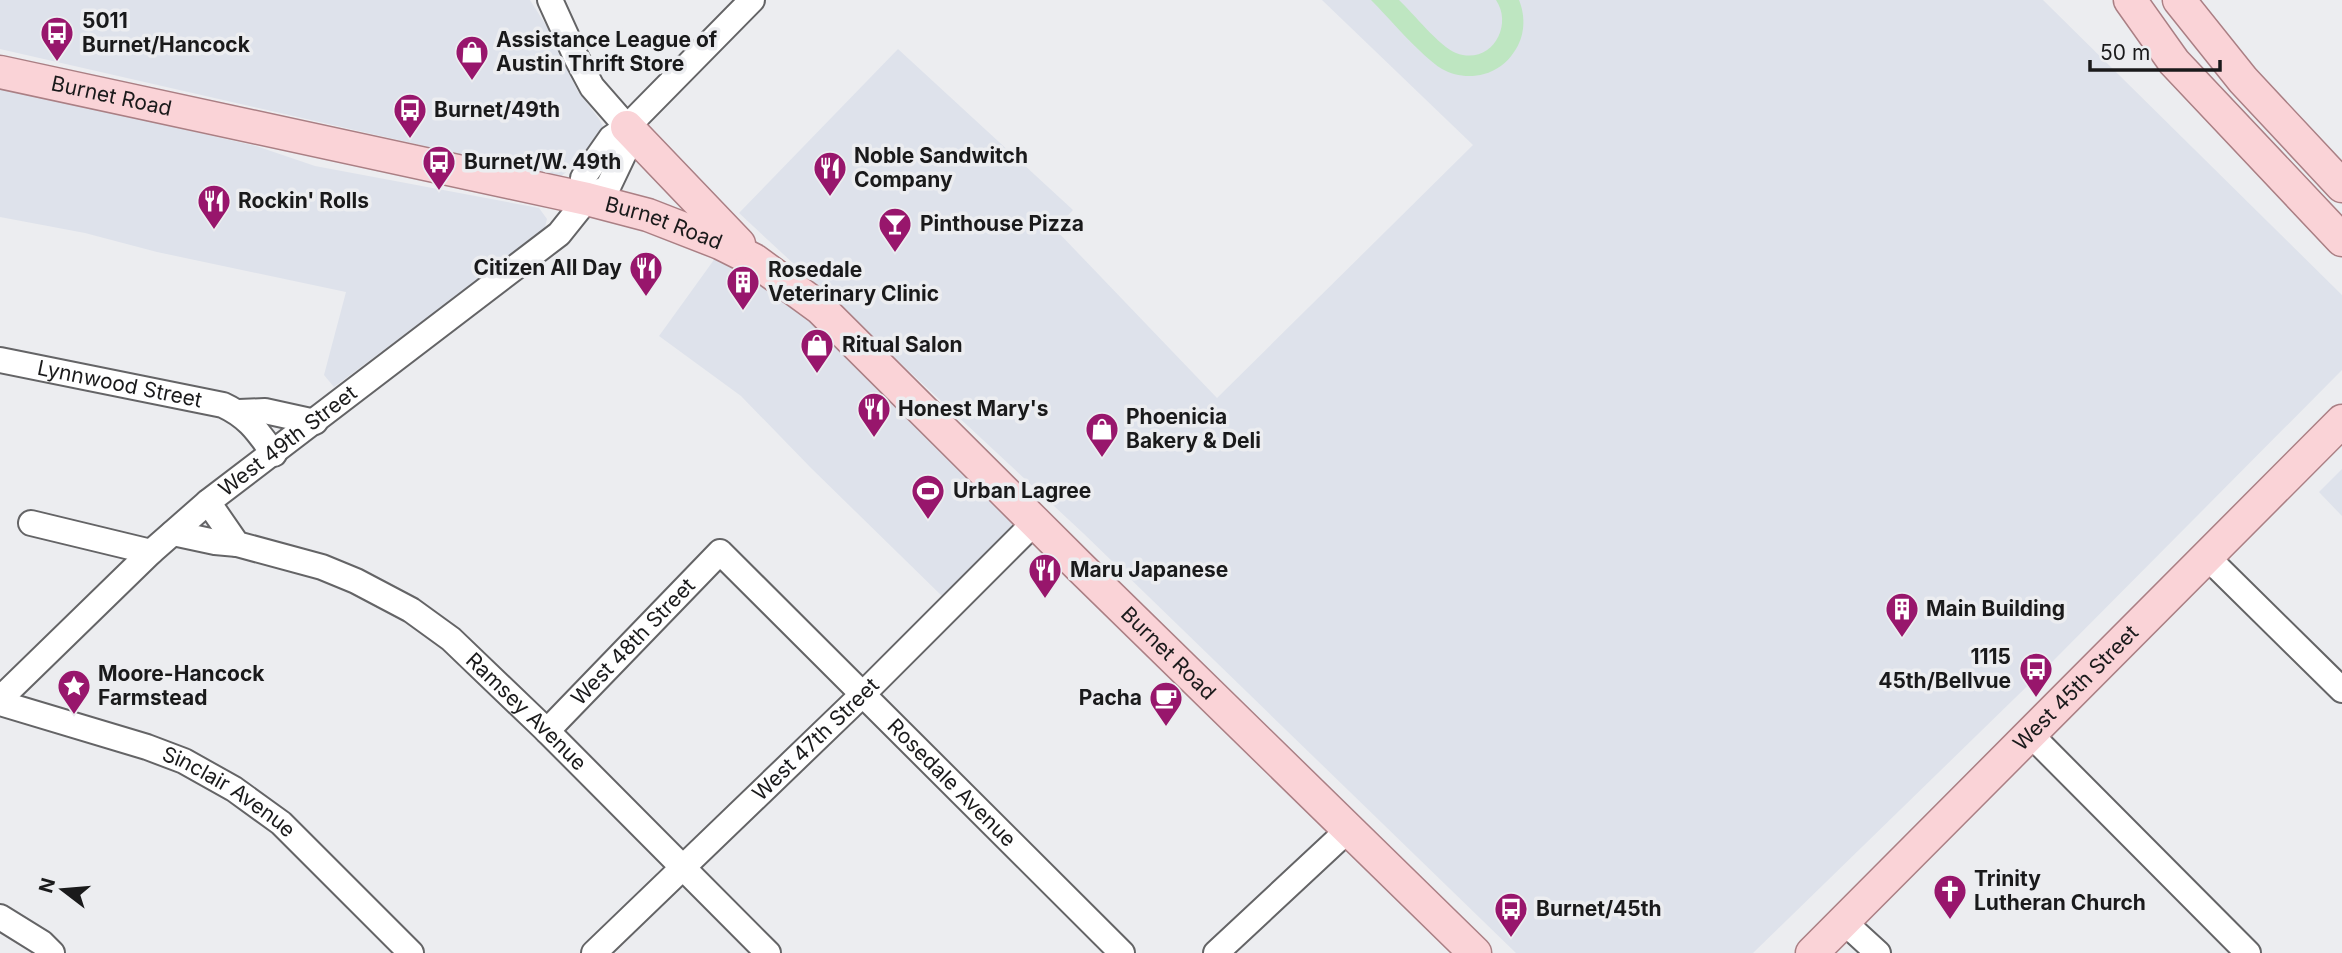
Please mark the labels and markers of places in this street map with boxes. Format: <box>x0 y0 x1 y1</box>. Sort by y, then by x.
place label: 5011 Burnet/Hancock <box>82 8 251 57</box>
bus stop icon: 5011 Burnet/Hancock <box>38 14 76 63</box>
place label: Assistance League of Austin Thrift Store <box>496 27 718 76</box>
shop icon: Assistance League of Austin Thrift Store <box>453 33 491 82</box>
bus stop icon: Burnet/49th <box>391 91 429 140</box>
place label: Burnet/49th <box>434 97 560 122</box>
bus stop icon: Burnet/W. 49th <box>420 143 458 192</box>
place label: Noble Sandwitch Company <box>854 143 1028 192</box>
place label: Burnet/W. 49th <box>464 149 621 174</box>
restaurant icon: Noble Sandwitch Company <box>811 149 849 198</box>
restaurant icon: Rockin' Rolls <box>195 182 233 231</box>
place label: Rockin' Rolls <box>238 188 369 213</box>
bar icon: Pinthouse Pizza <box>876 205 914 254</box>
place label: Pinthouse Pizza <box>920 211 1084 236</box>
restaurant icon: Citizen All Day <box>627 249 665 298</box>
place label: Citizen All Day <box>474 255 622 280</box>
place label: Rosedale Veterinary Clinic <box>768 257 939 306</box>
building icon: Rosedale Veterinary Clinic <box>724 263 762 312</box>
shop icon: Ritual Salon <box>798 326 836 375</box>
place label: Ritual Salon <box>842 332 963 357</box>
restaurant icon: Honest Mary's <box>855 390 893 439</box>
place label: Honest Mary's <box>898 396 1049 421</box>
place label: Phoenicia Bakery & Deli <box>1126 404 1261 453</box>
shop icon: Phoenicia Bakery & Deli <box>1083 410 1121 459</box>
sports icon: Urban Lagree <box>909 472 947 521</box>
place label: Urban Lagree <box>953 478 1091 503</box>
restaurant icon: Maru Japanese <box>1026 551 1064 600</box>
place label: Maru Japanese <box>1070 557 1228 582</box>
building icon: Main Building <box>1883 590 1921 639</box>
place label: Main Building <box>1926 596 2065 621</box>
place label: 1115 45th/Bellvue <box>1878 644 2011 693</box>
bus stop icon: 1115 45th/Bellvue <box>2017 650 2055 699</box>
place label: Moore-Hancock Farmstead <box>98 661 265 710</box>
place icon: Moore-Hancock Farmstead <box>55 667 93 716</box>
cafe icon: Pacha <box>1147 679 1185 728</box>
place label: Pacha <box>1079 685 1142 710</box>
place label: Trinity Lutheran Church <box>1974 866 2146 915</box>
church icon: Trinity Lutheran Church <box>1931 872 1969 921</box>
bus stop icon: Burnet/45th <box>1492 890 1530 939</box>
place label: Burnet/45th <box>1536 896 1662 921</box>

